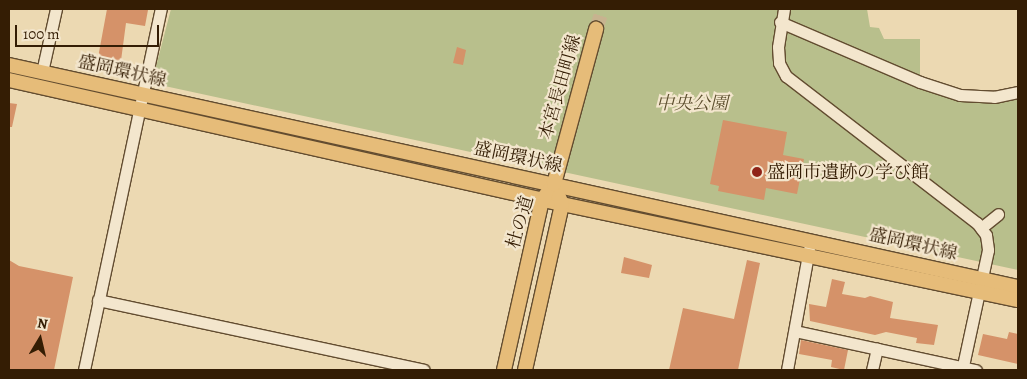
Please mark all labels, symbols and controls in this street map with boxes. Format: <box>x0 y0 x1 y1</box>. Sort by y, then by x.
scale bar <box>18 15 161 47</box>
text: 100 m <box>23 24 60 44</box>
street label: 本宮長田町線 <box>535 32 585 142</box>
street label: 盛岡環状線 <box>76 50 168 92</box>
park label: 中央公園 <box>656 92 728 114</box>
street label: 盛岡環状線 <box>472 137 564 177</box>
place label: 盛岡市遺跡の学び館 <box>767 161 929 183</box>
marker: 盛岡市遺跡の学び館 <box>751 166 763 178</box>
street label: 杜の道 <box>502 193 538 251</box>
street label: 盛岡環状線 <box>867 223 959 265</box>
north arrow <box>15 314 65 364</box>
text: N <box>36 314 49 334</box>

